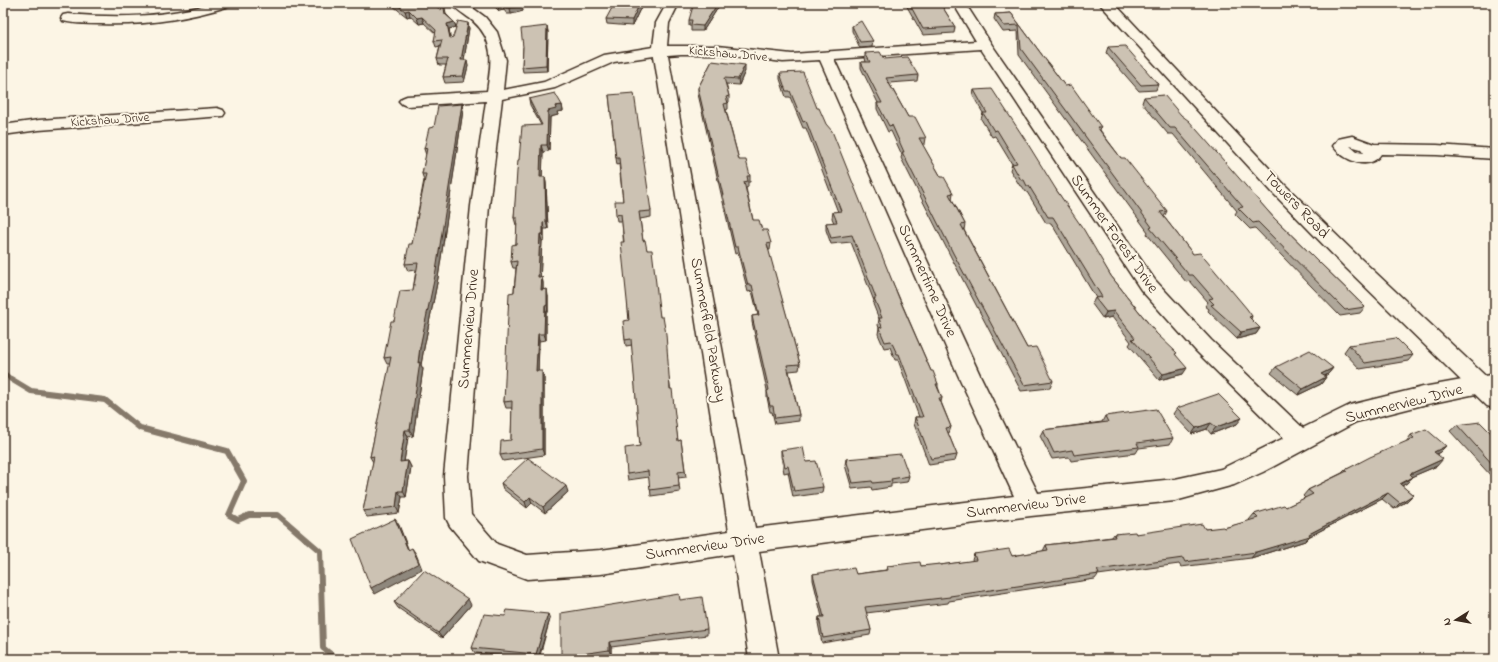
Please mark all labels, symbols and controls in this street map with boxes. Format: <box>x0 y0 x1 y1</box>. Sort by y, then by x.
street label: Kickshaw Drive <box>688 41 768 67</box>
street label: Kickshaw Drive <box>70 108 150 132</box>
street label: Towers Road <box>1257 166 1335 244</box>
street label: Summer Forest Drive <box>1064 170 1165 299</box>
street label: Summertime Drive <box>891 221 963 342</box>
street label: Summerfield Parkway <box>683 256 733 404</box>
street label: Summerview Drive <box>452 267 486 390</box>
street label: Summerview Drive <box>1343 378 1466 430</box>
street label: Summerview Drive <box>965 487 1088 525</box>
street label: Summerview Drive <box>644 527 767 567</box>
north arrow <box>1436 600 1476 640</box>
text: N <box>1439 617 1456 627</box>

